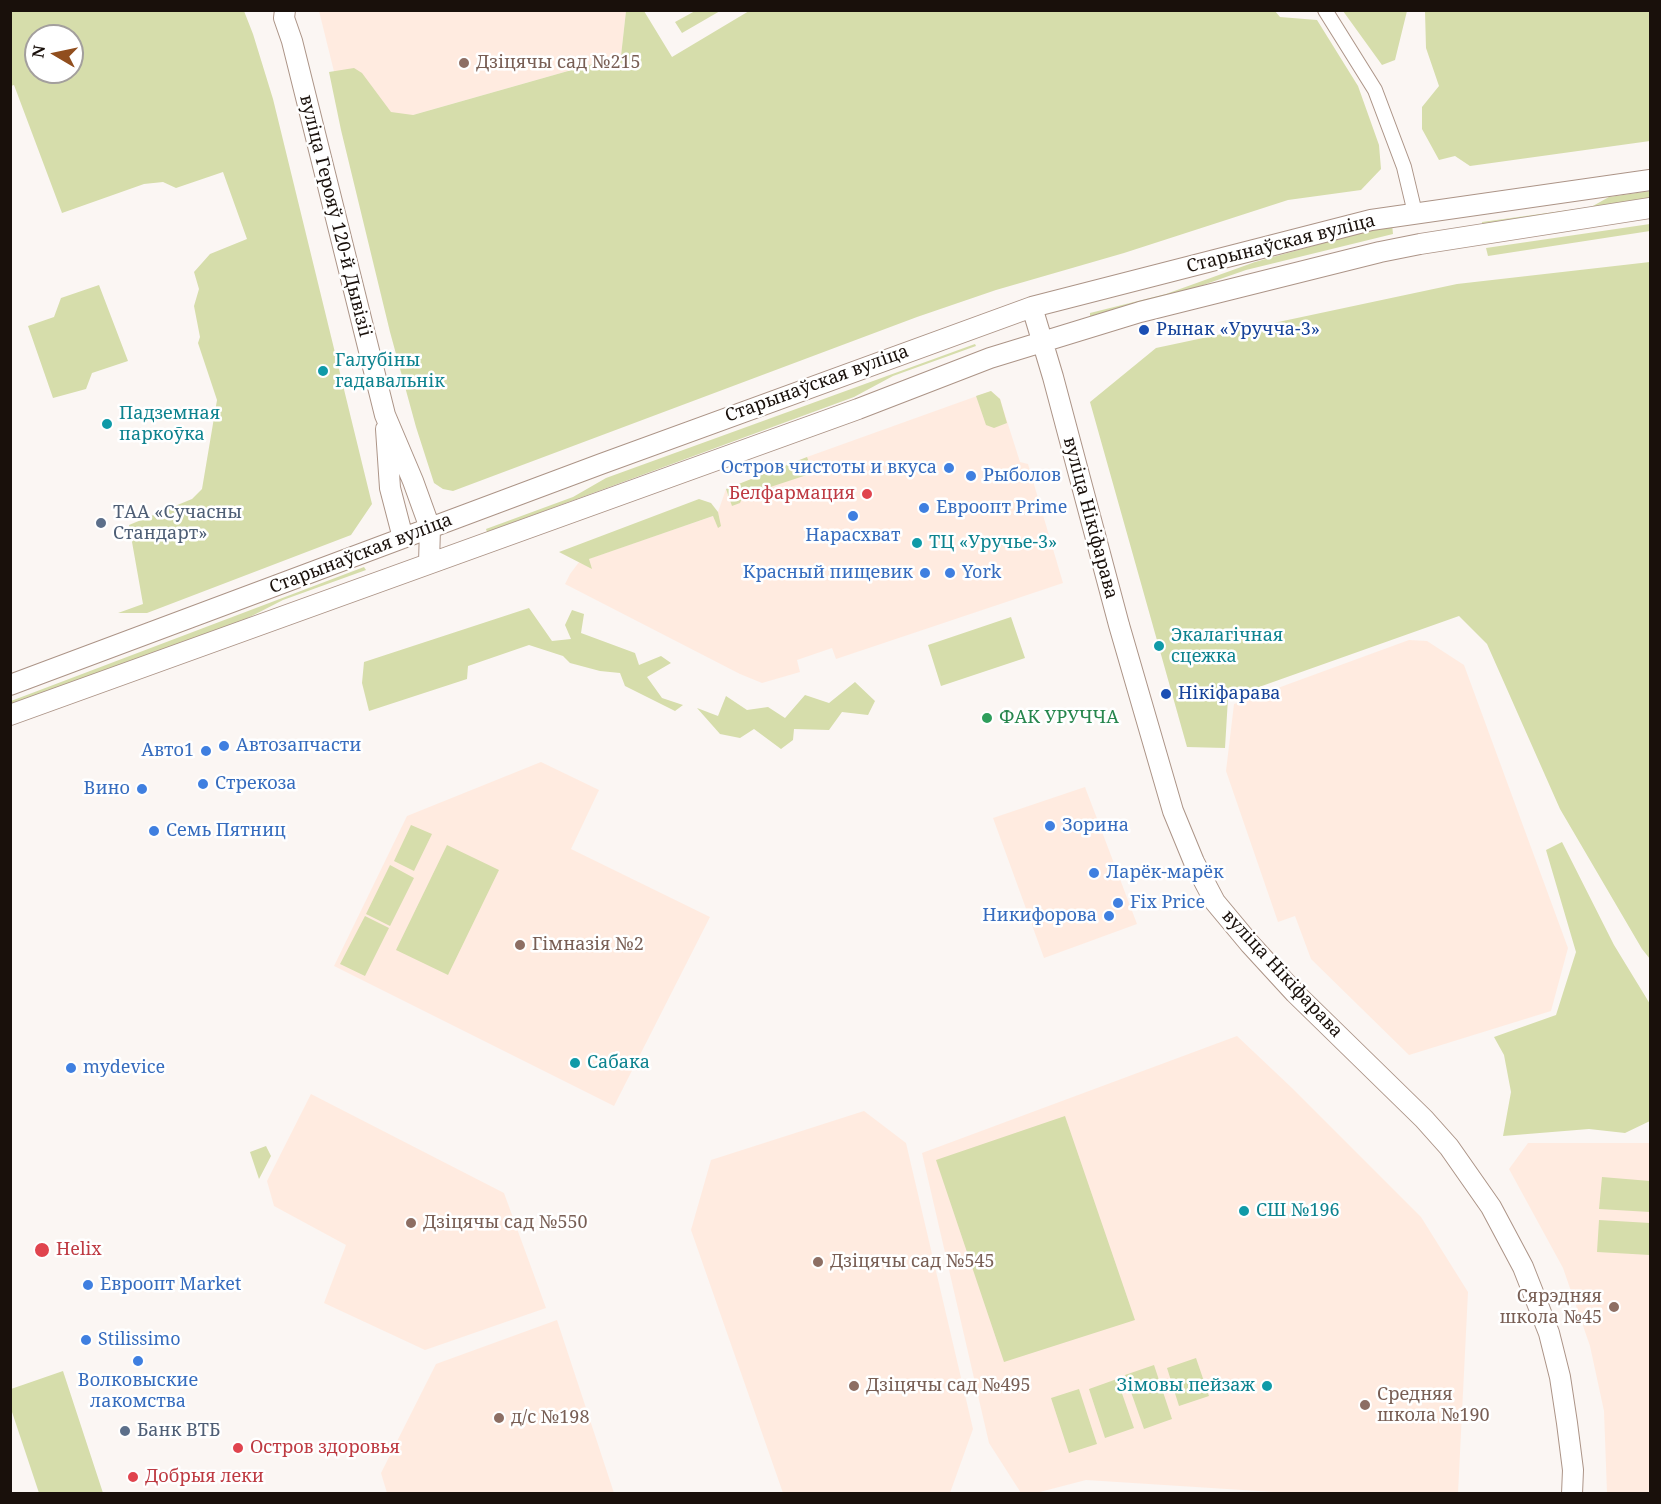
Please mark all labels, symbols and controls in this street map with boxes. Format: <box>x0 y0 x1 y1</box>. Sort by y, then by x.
north arrow <box>24 24 84 84</box>
text: N <box>26 44 50 59</box>
place label: Дзіцячы сад №215 <box>476 52 641 74</box>
marker: Дзіцячы сад №215 <box>457 56 471 70</box>
street label: вуліца Герояў 120-й Дывізіі <box>294 93 376 339</box>
street label: Старынаўская вуліца <box>1184 210 1378 278</box>
place label: Рынак «Уручча-3» <box>1156 319 1320 341</box>
marker: Рынак «Уручча-3» <box>1137 323 1151 337</box>
street label: Старынаўская вуліца <box>722 341 912 427</box>
place label: Галубіны гадавальнік <box>335 350 445 392</box>
marker: Галубіны гадавальнік <box>316 364 330 378</box>
place label: Падземная паркоўка <box>119 403 220 446</box>
marker: Падземная паркоўка <box>100 417 114 431</box>
street label: вуліца Нікіфарава <box>1058 435 1122 601</box>
place label: Остров чистоты и вкуса <box>721 457 937 479</box>
marker: Остров чистоты и вкуса <box>942 461 956 475</box>
place label: Рыболов <box>983 465 1061 487</box>
marker: Рыболов <box>964 469 978 483</box>
place label: Белфармация <box>729 483 855 505</box>
marker: Белфармация <box>860 487 874 501</box>
place label: Евроопт Prime <box>936 497 1067 519</box>
marker: Евроопт Prime <box>917 501 931 515</box>
place label: ТАА «Сучасны Стандарт» <box>113 502 242 544</box>
street label: Старынаўская вуліца <box>267 509 455 599</box>
marker: Нарасхват <box>846 509 860 523</box>
marker: ТАА «Сучасны Стандарт» <box>94 516 108 530</box>
place label: Нарасхват <box>805 525 901 547</box>
place label: ТЦ «Уручье-3» <box>929 532 1057 554</box>
marker: ТЦ «Уручье-3» <box>910 536 924 550</box>
place label: Красный пищевик <box>743 562 913 584</box>
place label: York <box>962 562 1001 584</box>
marker: Красный пищевик <box>918 566 932 580</box>
marker: York <box>943 566 957 580</box>
place label: Экалагічная сцежка <box>1171 625 1283 668</box>
marker: Экалагічная сцежка <box>1152 639 1166 653</box>
place label: Нікіфарава <box>1178 683 1281 705</box>
marker: Нікіфарава <box>1159 687 1173 701</box>
place label: ФАК УРУЧЧА <box>999 707 1119 729</box>
marker: ФАК УРУЧЧА <box>980 711 994 725</box>
place label: Автозапчасти <box>236 735 361 757</box>
marker: Автозапчасти <box>217 739 231 753</box>
place label: Авто1 <box>141 740 194 762</box>
marker: Авто1 <box>199 744 213 758</box>
place label: Стрекоза <box>215 773 297 795</box>
marker: Стрекоза <box>196 777 210 791</box>
place label: Вино <box>84 778 130 800</box>
marker: Вино <box>135 782 149 796</box>
place label: Зорина <box>1062 815 1129 837</box>
marker: Зорина <box>1043 819 1057 833</box>
place label: Семь Пятниц <box>166 820 286 842</box>
marker: Семь Пятниц <box>147 824 161 838</box>
place label: Ларёк-марёк <box>1106 862 1224 884</box>
marker: Ларёк-марёк <box>1087 866 1101 880</box>
place label: Fix Price <box>1130 892 1205 914</box>
marker: Fix Price <box>1111 896 1125 910</box>
place label: Никифорова <box>982 905 1097 927</box>
street label: вуліца Нікіфарава <box>1217 906 1347 1042</box>
marker: Никифорова <box>1102 909 1116 923</box>
place label: Гімназія №2 <box>532 934 644 956</box>
marker: Гімназія №2 <box>513 938 527 952</box>
place label: Сабака <box>587 1052 650 1074</box>
marker: Сабака <box>568 1056 582 1070</box>
place label: mydevice <box>83 1057 165 1079</box>
marker: mydevice <box>64 1061 78 1075</box>
place label: СШ №196 <box>1256 1200 1340 1222</box>
marker: СШ №196 <box>1237 1204 1251 1218</box>
place label: Дзіцячы сад №550 <box>423 1212 588 1234</box>
marker: Дзіцячы сад №550 <box>404 1216 418 1230</box>
place label: Helix <box>56 1239 102 1261</box>
marker: Helix <box>33 1241 51 1259</box>
place label: Дзіцячы сад №545 <box>830 1251 995 1273</box>
marker: Дзіцячы сад №545 <box>811 1255 825 1269</box>
place label: Евроопт Market <box>100 1274 241 1296</box>
marker: Евроопт Market <box>81 1278 95 1292</box>
place label: Сярэдняя школа №45 <box>1499 1286 1602 1328</box>
marker: Сярэдняя школа №45 <box>1607 1300 1621 1314</box>
place label: Stilissimo <box>98 1329 181 1351</box>
marker: Stilissimo <box>79 1333 93 1347</box>
marker: Волковыские лакомства <box>131 1354 145 1368</box>
place label: Волковыские лакомства <box>78 1370 198 1412</box>
place label: Дзіцячы сад №495 <box>866 1375 1031 1397</box>
place label: Зімовы пейзаж <box>1117 1375 1255 1397</box>
marker: Дзіцячы сад №495 <box>847 1379 861 1393</box>
marker: Зімовы пейзаж <box>1260 1379 1274 1393</box>
place label: Средняя школа №190 <box>1377 1384 1490 1426</box>
marker: Средняя школа №190 <box>1358 1398 1372 1412</box>
place label: д/с №198 <box>511 1407 589 1429</box>
marker: д/с №198 <box>492 1411 506 1425</box>
place label: Банк ВТБ <box>137 1420 220 1442</box>
marker: Банк ВТБ <box>118 1424 132 1438</box>
place label: Остров здоровья <box>250 1437 400 1459</box>
marker: Остров здоровья <box>231 1441 245 1455</box>
place label: Добрыя леки <box>145 1466 264 1488</box>
marker: Добрыя леки <box>126 1470 140 1484</box>

